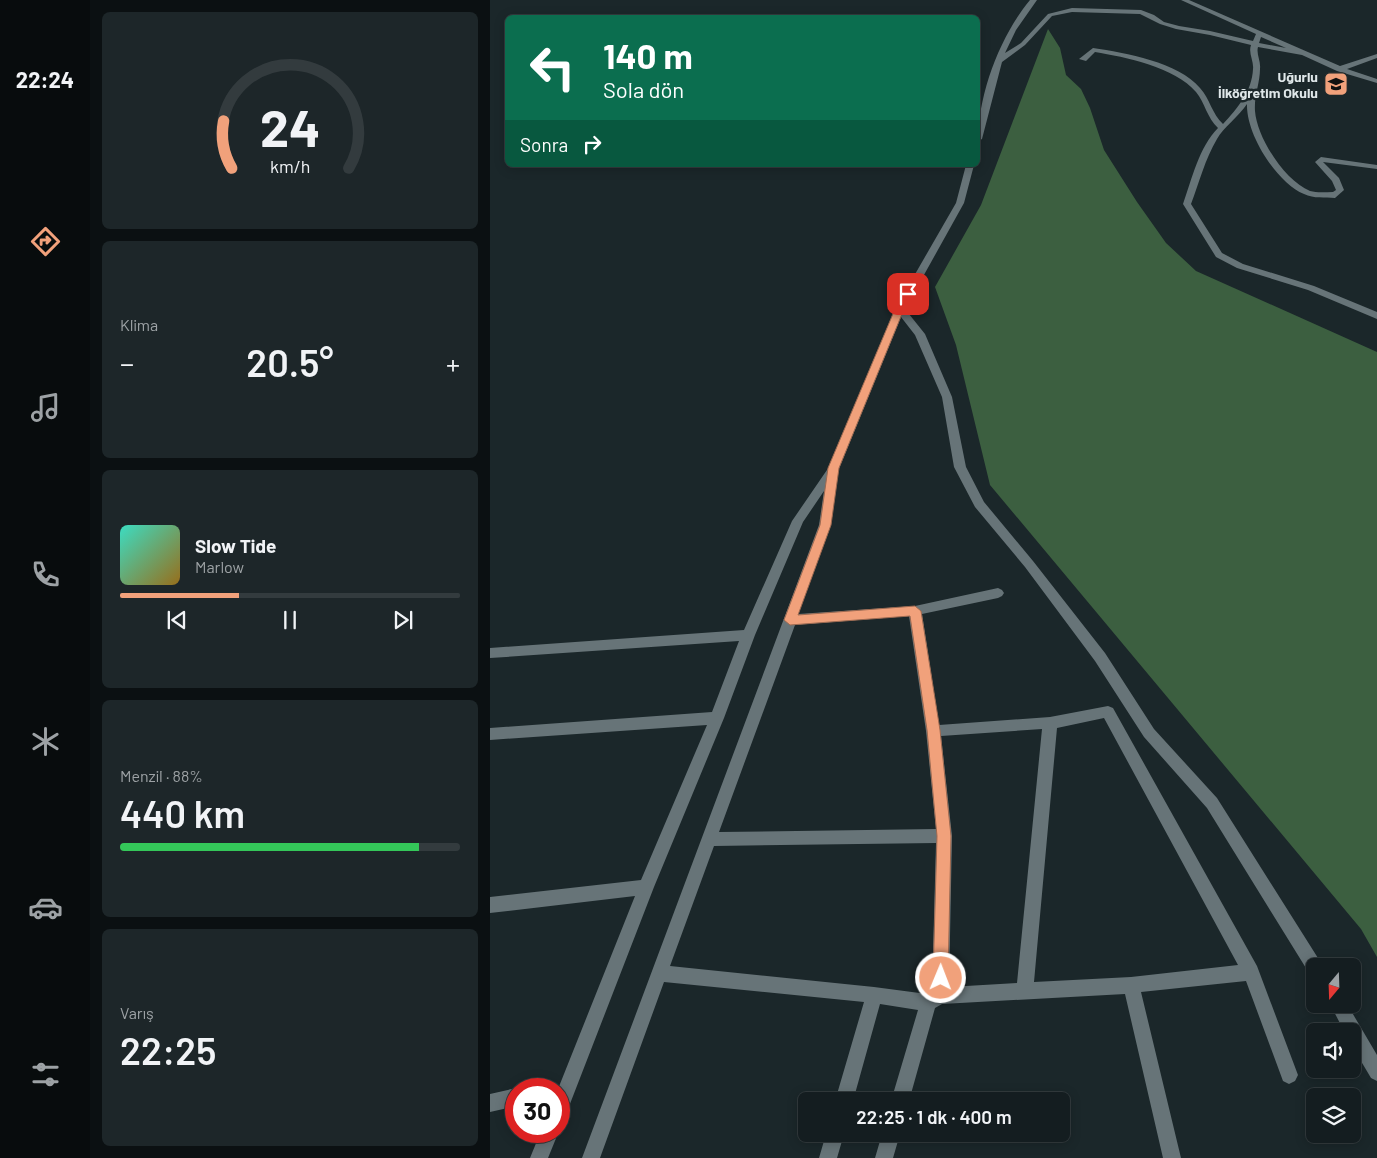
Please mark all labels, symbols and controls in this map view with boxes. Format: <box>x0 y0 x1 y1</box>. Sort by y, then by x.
text: 140 m <box>603 34 693 76</box>
icon: left <box>520 35 585 100</box>
text: 22:24 <box>16 66 74 92</box>
place label: Uğurlu İlköğretim Okulu <box>1218 68 1318 101</box>
school or university icon: Uğurlu İlköğretim Okulu <box>1323 71 1349 97</box>
text: Sola dön <box>603 76 684 102</box>
text: 24 <box>260 95 320 157</box>
icon: right <box>578 130 606 158</box>
text: Sonra <box>520 133 568 156</box>
text: km/h <box>270 155 310 177</box>
icon: directions <box>28 224 63 259</box>
pin <box>887 273 929 315</box>
icon: arrive <box>894 280 922 308</box>
text: Klima <box>120 315 158 334</box>
text: 20.5° <box>246 339 334 385</box>
text: − <box>120 346 134 380</box>
text: + <box>446 346 460 380</box>
icon: music <box>28 390 63 425</box>
text: Slow Tide <box>195 534 276 557</box>
icon: phone <box>28 557 63 592</box>
text: Marlow <box>195 557 244 576</box>
icon: previous <box>163 606 191 634</box>
icon: pause <box>276 606 304 634</box>
icon: next <box>389 606 417 634</box>
icon: climate <box>28 724 63 759</box>
text: Menzil · 88% <box>120 766 203 785</box>
text: 440 km <box>120 790 245 836</box>
icon: car <box>28 890 63 925</box>
position arrow <box>914 951 966 1003</box>
north arrow <box>1306 958 1361 1012</box>
map controls <box>1306 958 1361 1143</box>
text: Varış <box>120 1003 154 1022</box>
button: sound <box>1306 1023 1361 1078</box>
text: 22:25 <box>120 1027 216 1073</box>
icon: filters <box>28 1057 63 1092</box>
speed limit sign: 30 <box>505 1078 570 1143</box>
button: layers <box>1306 1088 1361 1143</box>
text: 22:25 · 1 dk · 400 m <box>856 1105 1012 1128</box>

